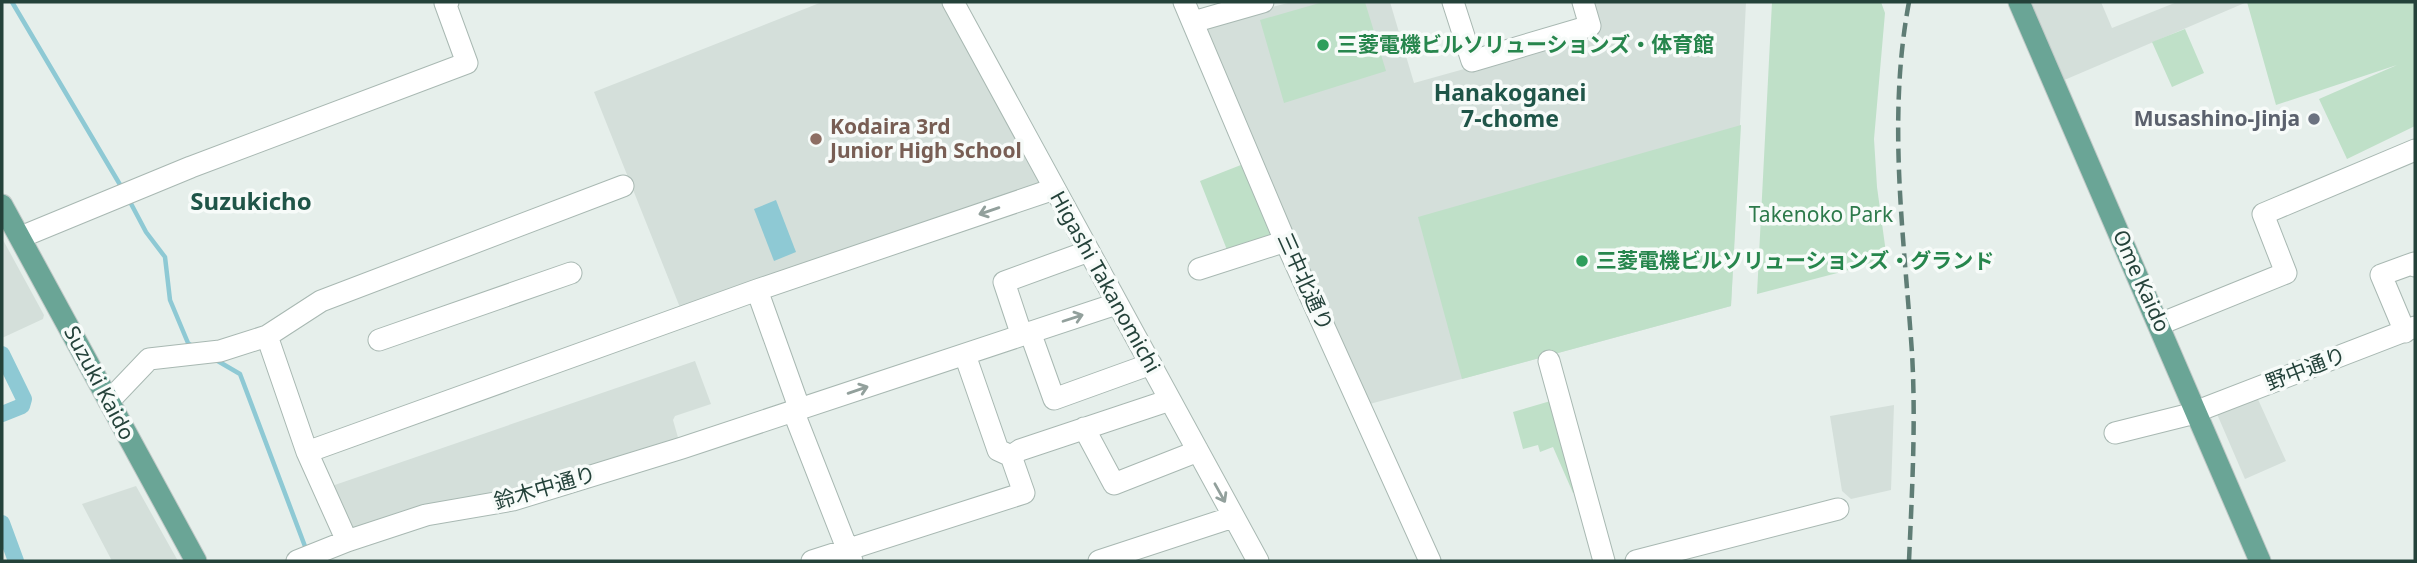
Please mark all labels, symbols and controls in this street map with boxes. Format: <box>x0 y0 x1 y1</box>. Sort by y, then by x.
place label: 三菱電機ビルソリューションズ・体育館 <box>1337 30 1714 58</box>
marker: 三菱電機ビルソリューションズ・体育館 <box>1315 37 1331 53</box>
district label: Hanakoganei 7-chome <box>1434 76 1586 134</box>
place label: Musashino-Jinja <box>2134 104 2300 132</box>
marker: Musashino-Jinja <box>2306 111 2322 127</box>
place label: Kodaira 3rd Junior High School <box>828 112 1022 164</box>
marker: Kodaira 3rd Junior High School <box>808 131 824 147</box>
district label: Suzukicho <box>190 184 312 217</box>
street label: Higashi Takanomichi <box>1044 186 1167 377</box>
park label: Takenoko Park <box>1749 200 1894 228</box>
one-way arrow <box>979 206 1001 218</box>
street label: Ome Kaido <box>2107 225 2177 336</box>
street label: 三中北通り <box>1272 228 1340 335</box>
place label: 三菱電機ビルソリューションズ・グランド <box>1596 246 1994 274</box>
marker: 三菱電機ビルソリューションズ・グランド <box>1574 253 1590 269</box>
one-way arrow <box>1062 310 1084 323</box>
street label: Suzuki Kaido <box>58 321 142 444</box>
street label: 野中通り <box>2261 340 2350 396</box>
one-way arrow <box>847 383 869 395</box>
street label: 鈴木中通り <box>490 459 599 515</box>
one-way arrow <box>1213 482 1227 502</box>

